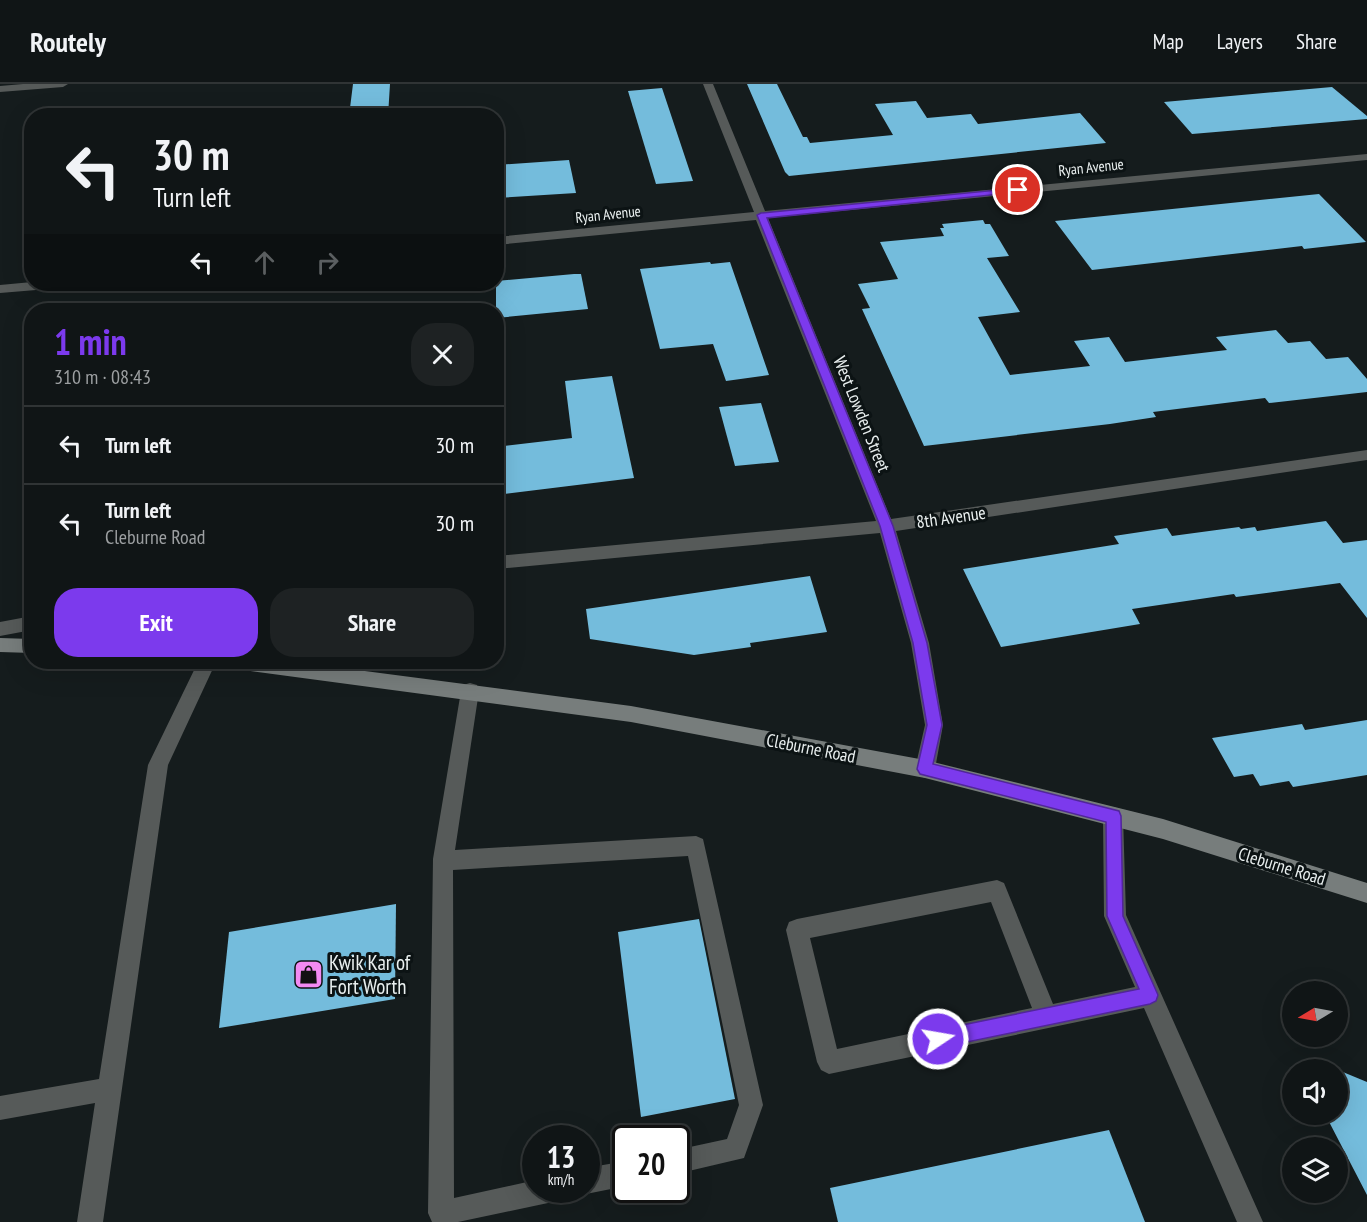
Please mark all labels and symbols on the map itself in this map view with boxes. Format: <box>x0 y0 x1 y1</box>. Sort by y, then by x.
street label: Ryan Avenue <box>1057 154 1125 180</box>
pin <box>992 164 1043 215</box>
street label: Ryan Avenue <box>574 201 642 227</box>
street label: West Lowden Street <box>828 353 896 475</box>
street label: 8th Avenue <box>915 501 987 533</box>
street label: Cleburne Road <box>764 728 858 768</box>
street label: Cleburne Road <box>1235 842 1329 890</box>
place label: Kwik Kar of Fort Worth <box>329 949 411 1000</box>
shop icon: Kwik Kar of Fort Worth <box>292 958 324 990</box>
north arrow <box>1282 981 1348 1047</box>
position arrow <box>906 1007 970 1071</box>
speed limit sign: 20 <box>612 1125 690 1203</box>

